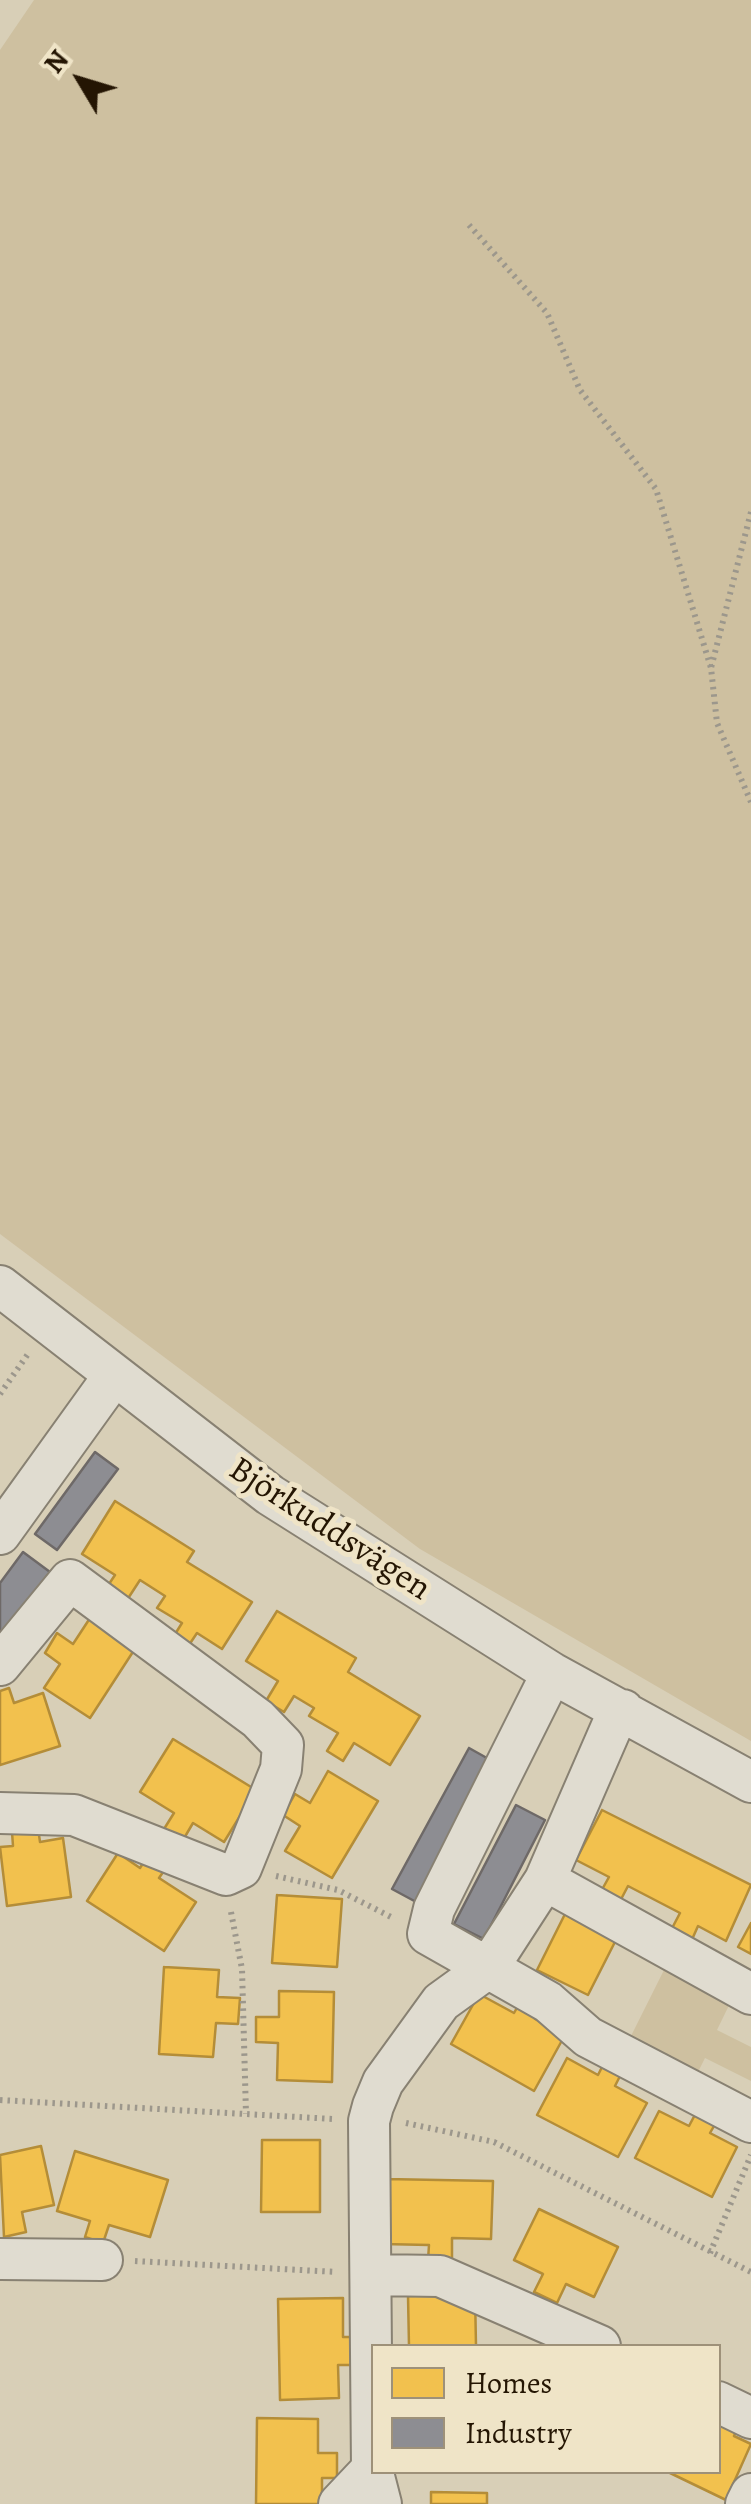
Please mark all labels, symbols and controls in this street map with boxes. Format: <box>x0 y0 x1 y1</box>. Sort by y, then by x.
north arrow <box>30 30 130 130</box>
text: N <box>35 42 78 81</box>
street label: Björkuddsvägen <box>220 1449 438 1611</box>
legend <box>371 2344 721 2474</box>
text: Homes <box>465 2363 552 2403</box>
text: Industry <box>465 2413 572 2453</box>

